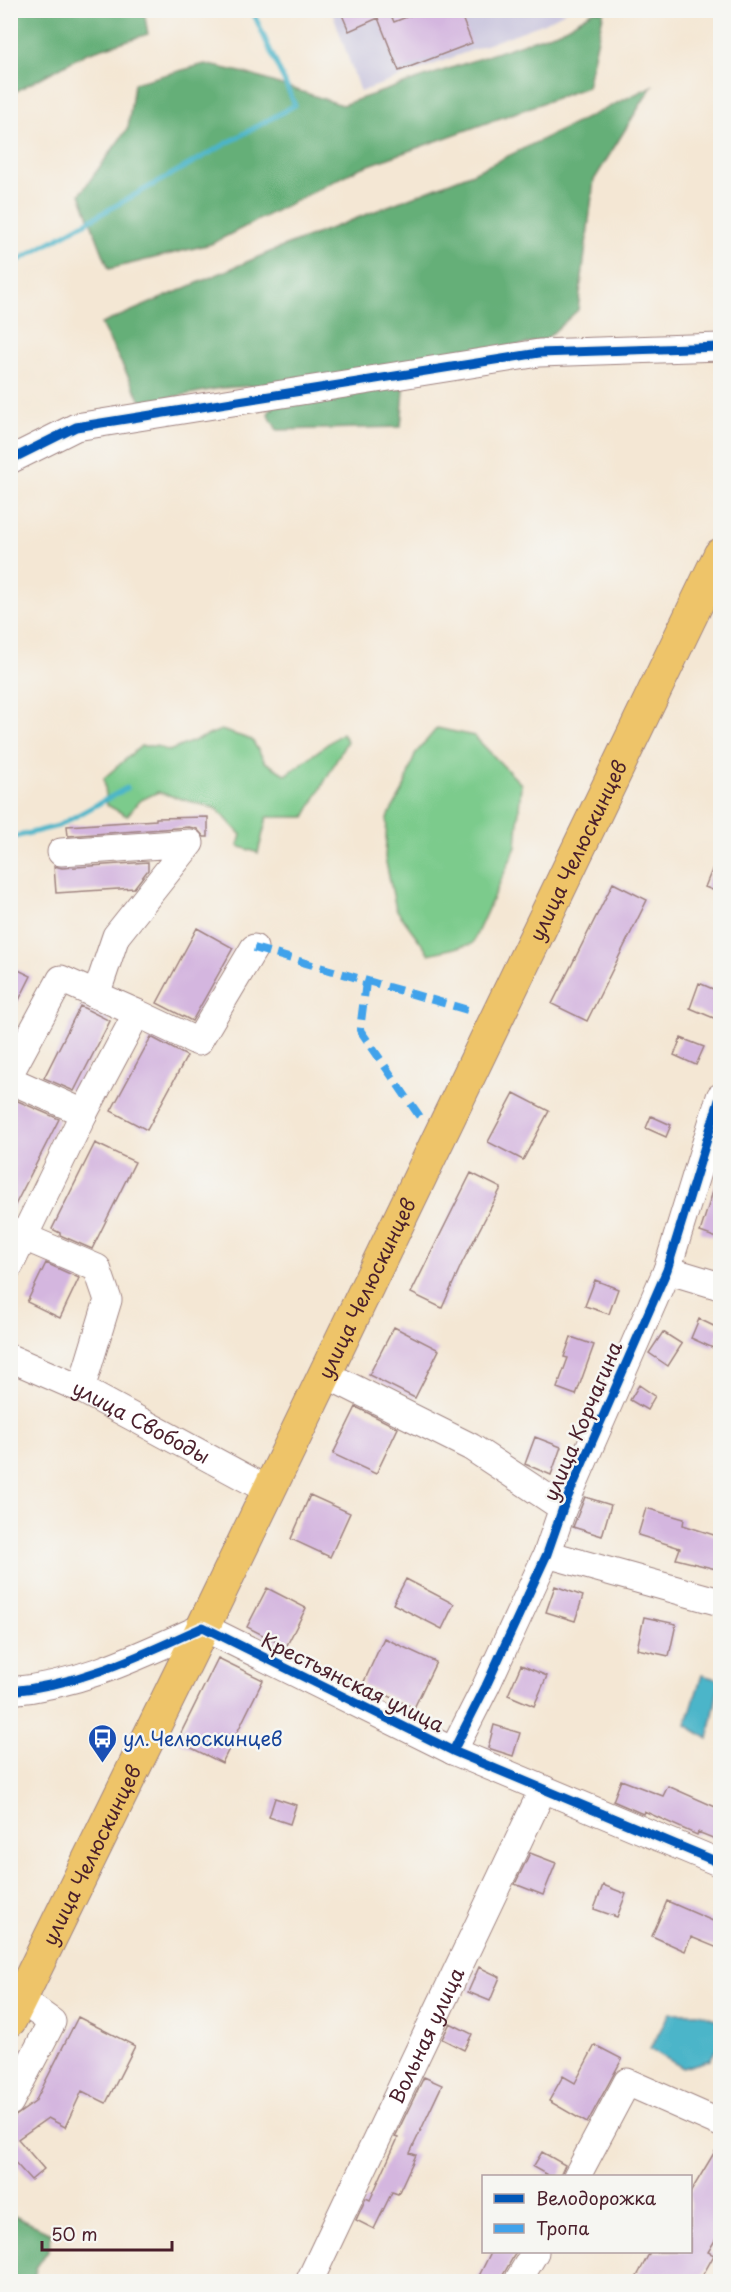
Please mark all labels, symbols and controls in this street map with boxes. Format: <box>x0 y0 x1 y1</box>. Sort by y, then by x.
street label: улица Челюскинцев <box>521 755 634 946</box>
street label: улица Челюскинцев <box>310 1192 423 1384</box>
street label: улица Корчагина <box>535 1336 629 1505</box>
street label: улица Свободы <box>68 1372 216 1471</box>
street label: Крестьянская улица <box>256 1625 450 1740</box>
bus stop icon: ул.Челюскинцев <box>86 1722 118 1764</box>
place label: ул.Челюскинцев <box>123 1723 283 1753</box>
street label: улица Челюскинцев <box>34 1759 148 1950</box>
street label: Вольная улица <box>381 1962 471 2109</box>
legend <box>482 2175 692 2253</box>
text: Велодорожка <box>536 2184 657 2211</box>
scale bar <box>42 2214 172 2252</box>
text: Тропа <box>536 2214 589 2241</box>
text: 50 m <box>51 2220 98 2247</box>

